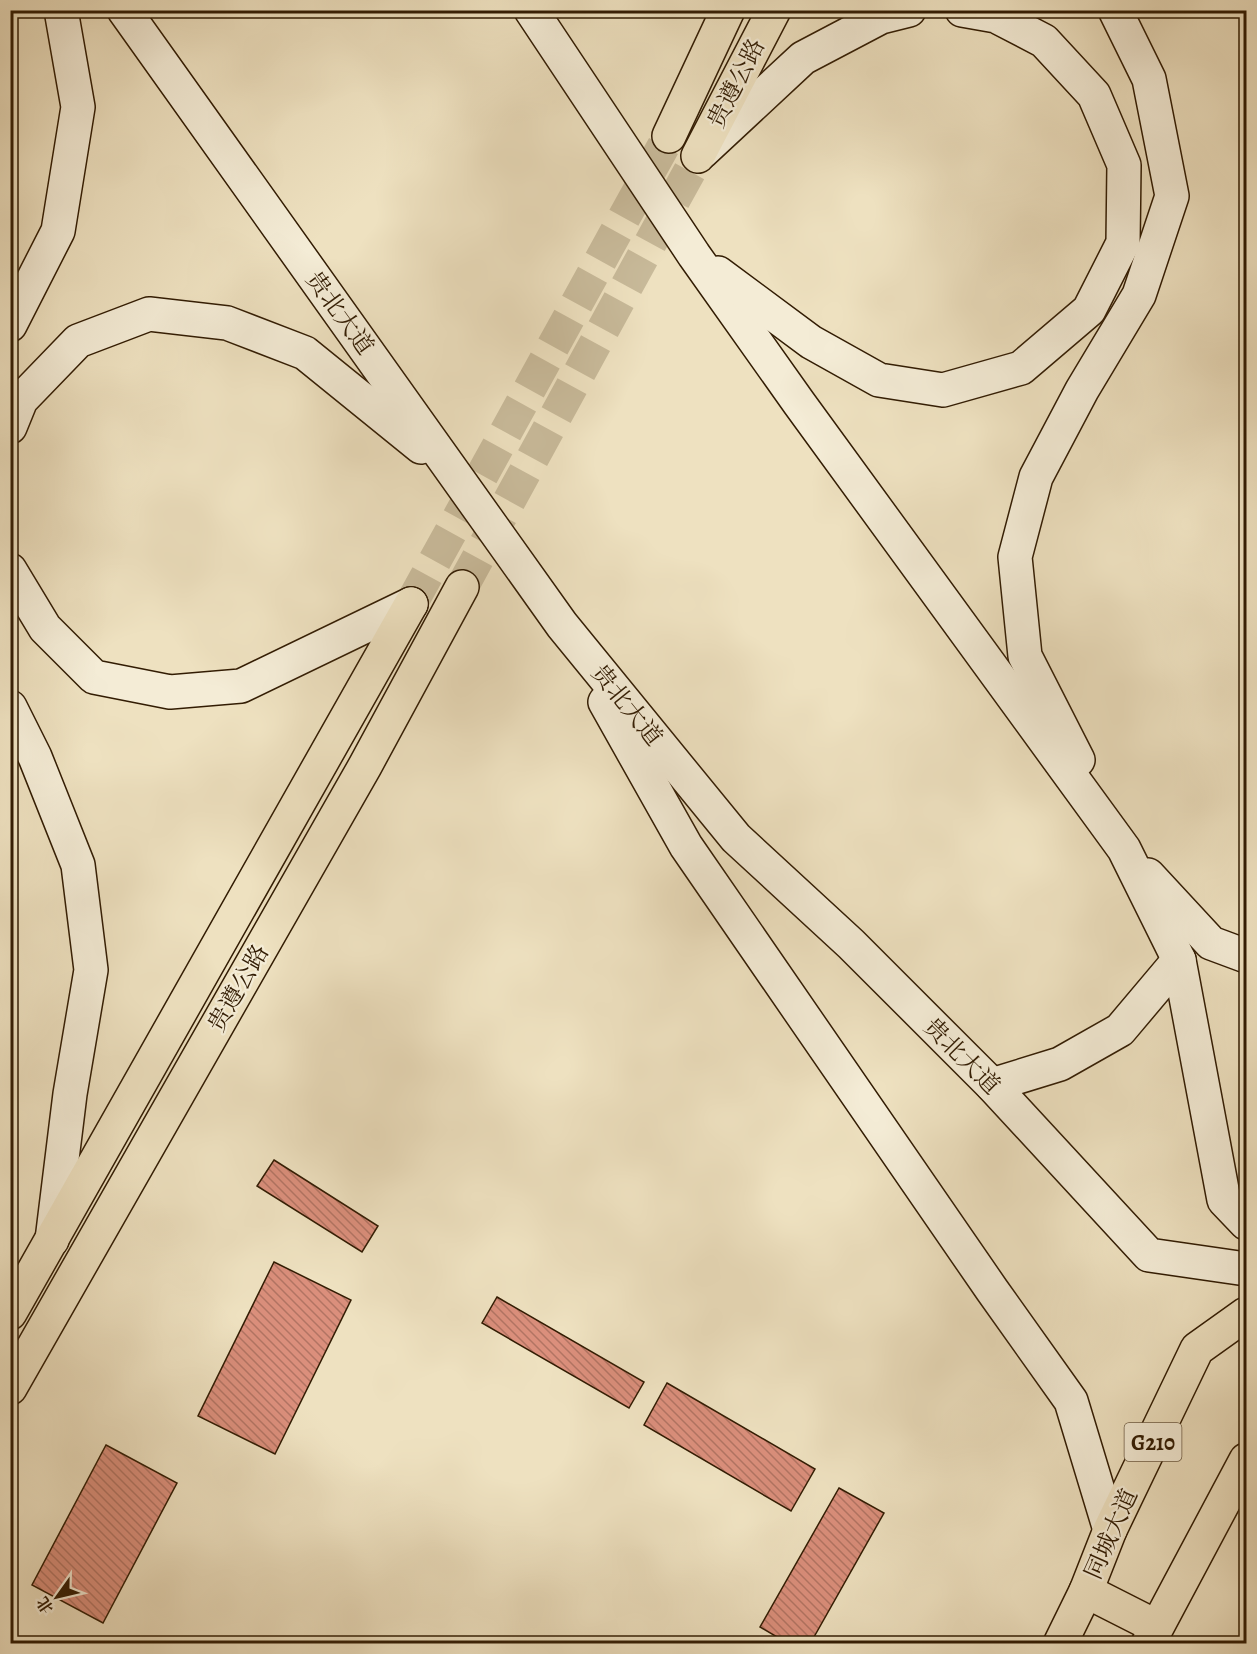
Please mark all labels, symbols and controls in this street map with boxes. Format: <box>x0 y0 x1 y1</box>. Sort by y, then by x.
street label: 贵遵公路 <box>700 33 772 133</box>
street label: 贵北大道 <box>299 265 381 361</box>
street label: 贵北大道 <box>584 658 670 752</box>
street label: 贵遵公路 <box>200 938 276 1038</box>
street label: 贵北大道 <box>917 1011 1007 1101</box>
road number: G210 <box>1124 1423 1182 1461</box>
street label: 同城大道 <box>1077 1484 1145 1584</box>
north arrow <box>27 1567 87 1627</box>
text: 北 <box>32 1592 59 1618</box>

